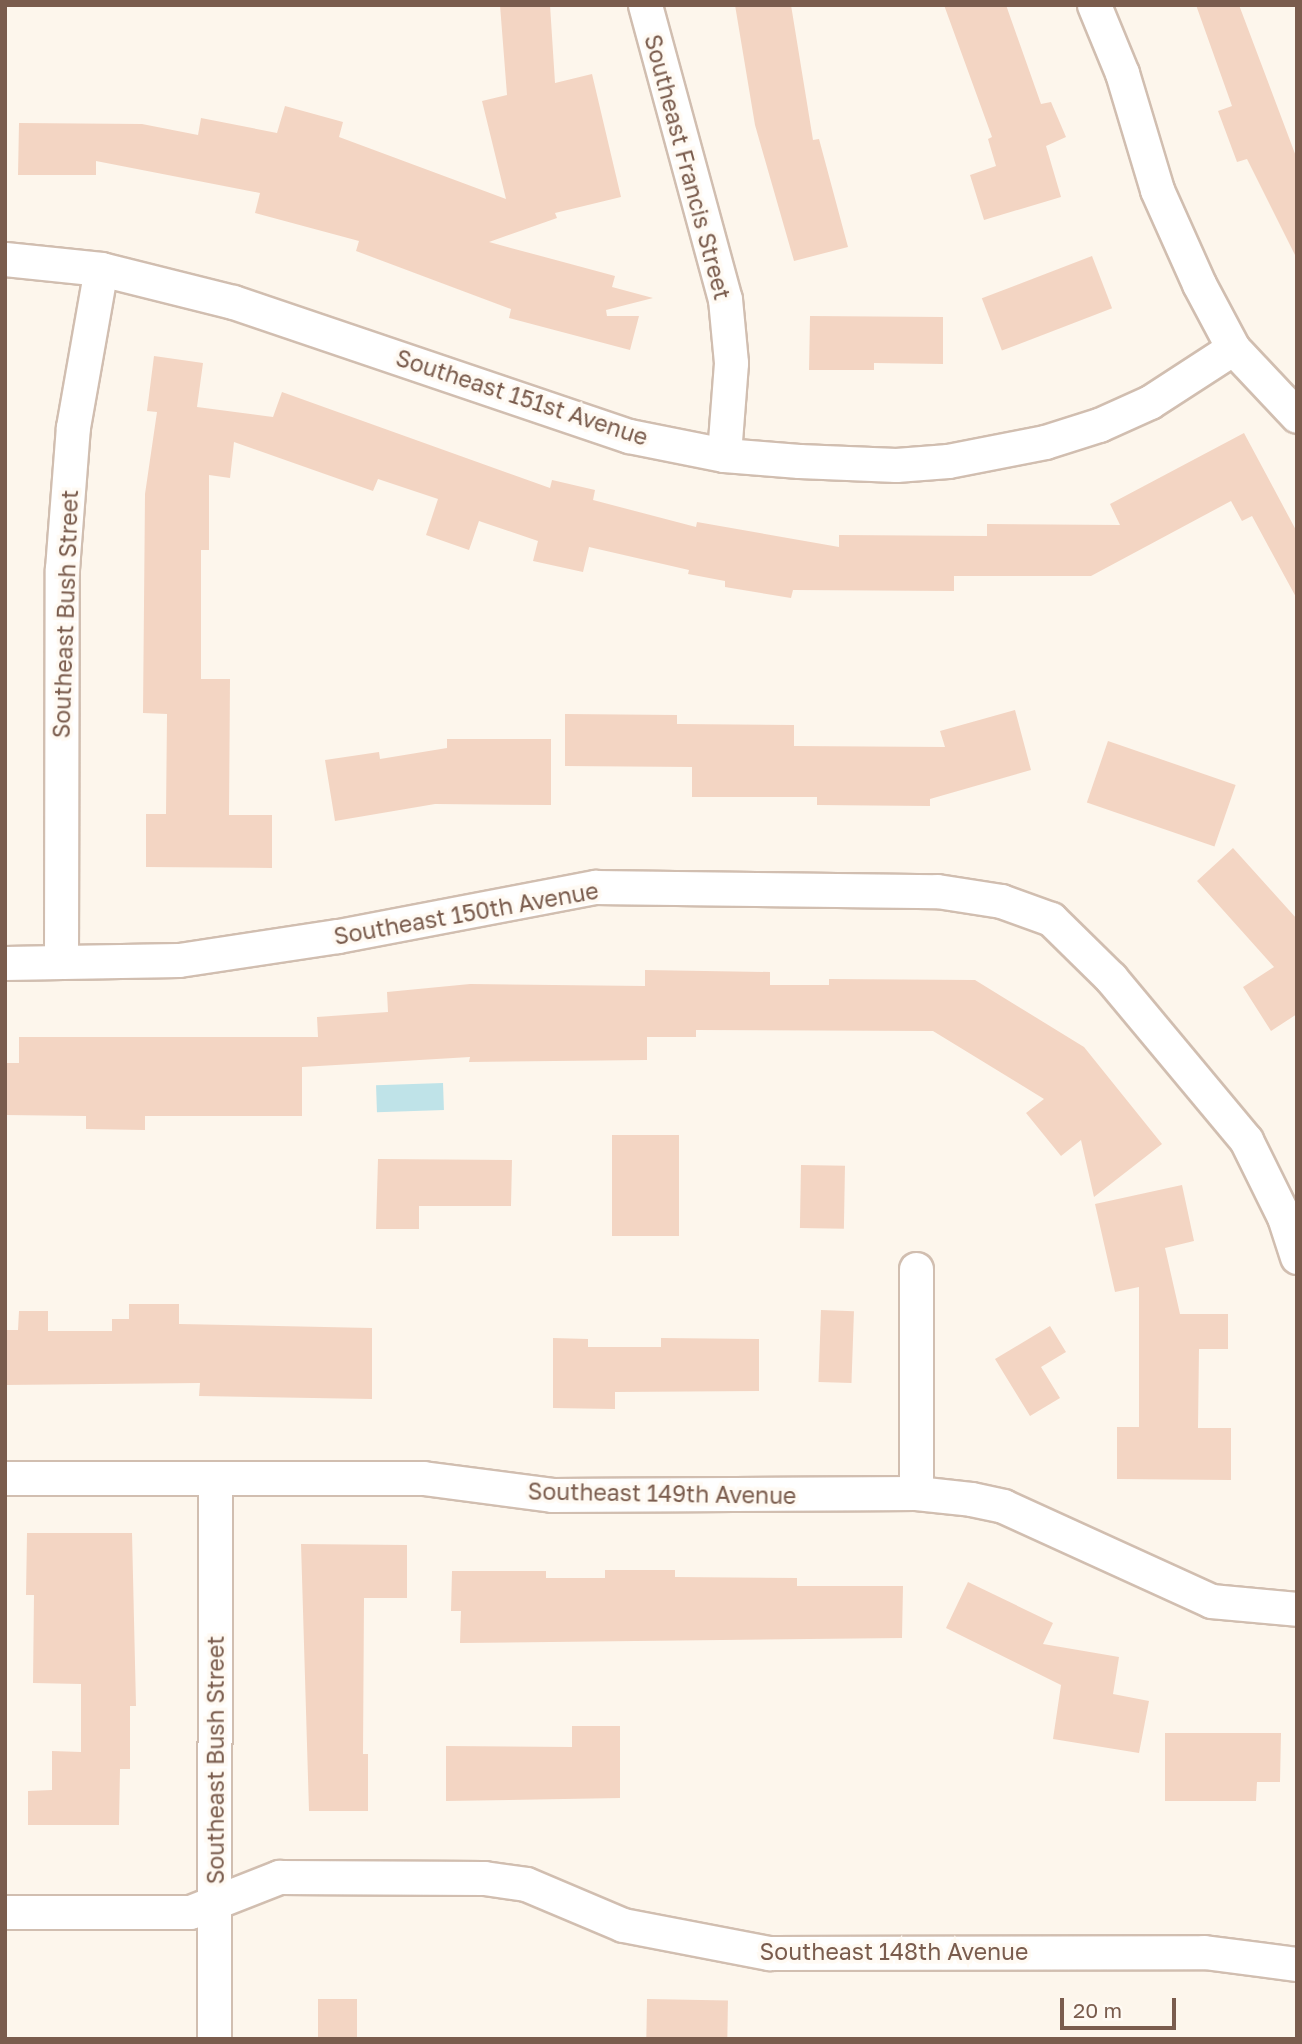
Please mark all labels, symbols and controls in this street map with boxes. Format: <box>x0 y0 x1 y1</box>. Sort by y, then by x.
street label: Southeast Francis Street <box>639 31 737 303</box>
street label: Southeast 151st Avenue <box>393 343 651 451</box>
street label: Southeast Bush Street <box>47 489 83 739</box>
street label: Southeast 150th Avenue <box>331 876 601 950</box>
street label: Southeast 149th Avenue <box>527 1477 797 1509</box>
street label: Southeast Bush Street <box>201 1636 229 1884</box>
street label: Southeast 148th Avenue <box>760 1937 1028 1965</box>
scale bar <box>1064 1984 1180 2028</box>
text: 20 m <box>1073 1997 1122 2023</box>

